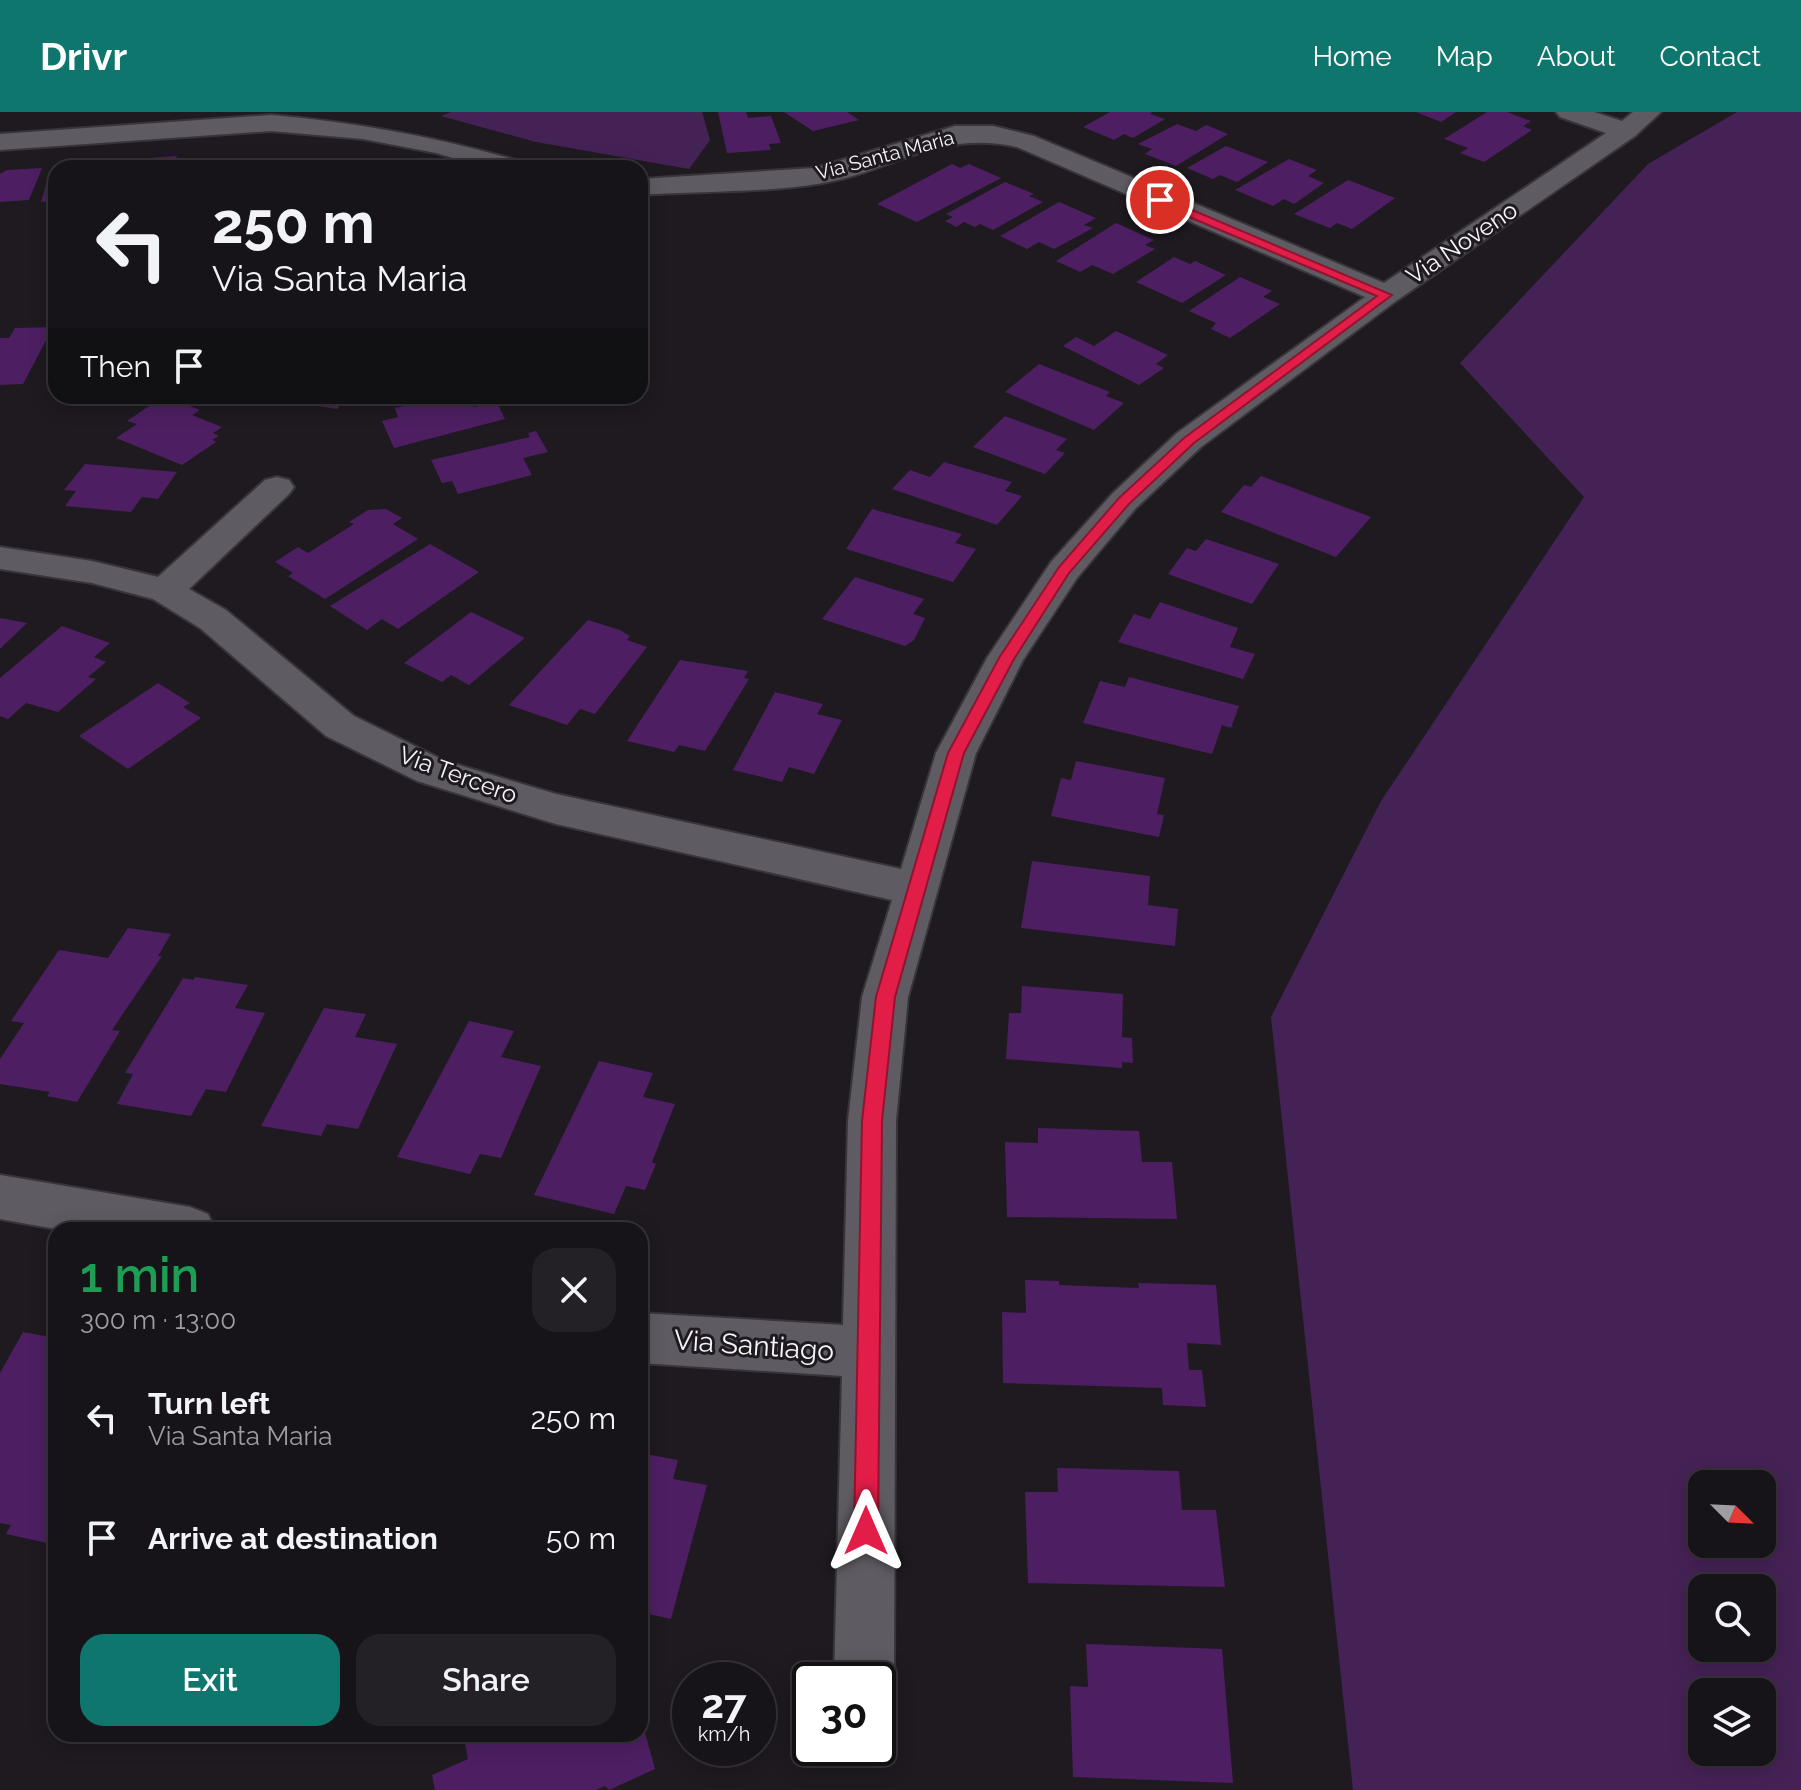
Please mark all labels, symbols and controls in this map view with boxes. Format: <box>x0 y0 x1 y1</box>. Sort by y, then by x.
text: Drivr <box>40 34 127 79</box>
text: Home <box>1312 40 1392 73</box>
text: Map <box>1436 40 1493 73</box>
text: About <box>1537 40 1616 73</box>
text: Contact <box>1660 40 1761 73</box>
street label: Via Santa Maria <box>813 125 957 185</box>
pin <box>1126 166 1194 234</box>
icon: arrive <box>1138 178 1182 222</box>
text: 250 m <box>212 190 375 256</box>
icon: left <box>80 192 184 296</box>
street label: Via Noveno <box>1401 195 1523 290</box>
text: Via Santa Maria <box>212 257 467 299</box>
icon: arrive <box>167 344 211 388</box>
text: Then <box>80 349 151 384</box>
street label: Via Tercero <box>395 740 521 809</box>
text: 1 min <box>80 1247 199 1303</box>
button: close <box>532 1248 616 1332</box>
text: 300 m · 13:00 <box>80 1305 236 1335</box>
street label: Via Santiago <box>673 1323 835 1368</box>
text: Turn left <box>148 1386 270 1421</box>
icon: left <box>80 1396 124 1440</box>
text: 250 m <box>530 1401 616 1436</box>
text: Via Santa Maria <box>148 1421 332 1451</box>
north arrow <box>1688 1470 1776 1558</box>
map controls <box>1688 1470 1776 1766</box>
position arrow <box>824 1489 908 1573</box>
icon: arrive <box>80 1516 124 1560</box>
text: Arrive at destination <box>148 1521 438 1556</box>
text: 50 m <box>546 1521 616 1556</box>
button: search <box>1688 1574 1776 1662</box>
button: Exit <box>80 1634 340 1726</box>
button: Share <box>356 1634 616 1726</box>
speed limit sign: 30 <box>792 1662 896 1766</box>
button: layers <box>1688 1678 1776 1766</box>
text: 27 <box>701 1680 746 1727</box>
text: km/h <box>698 1722 750 1746</box>

